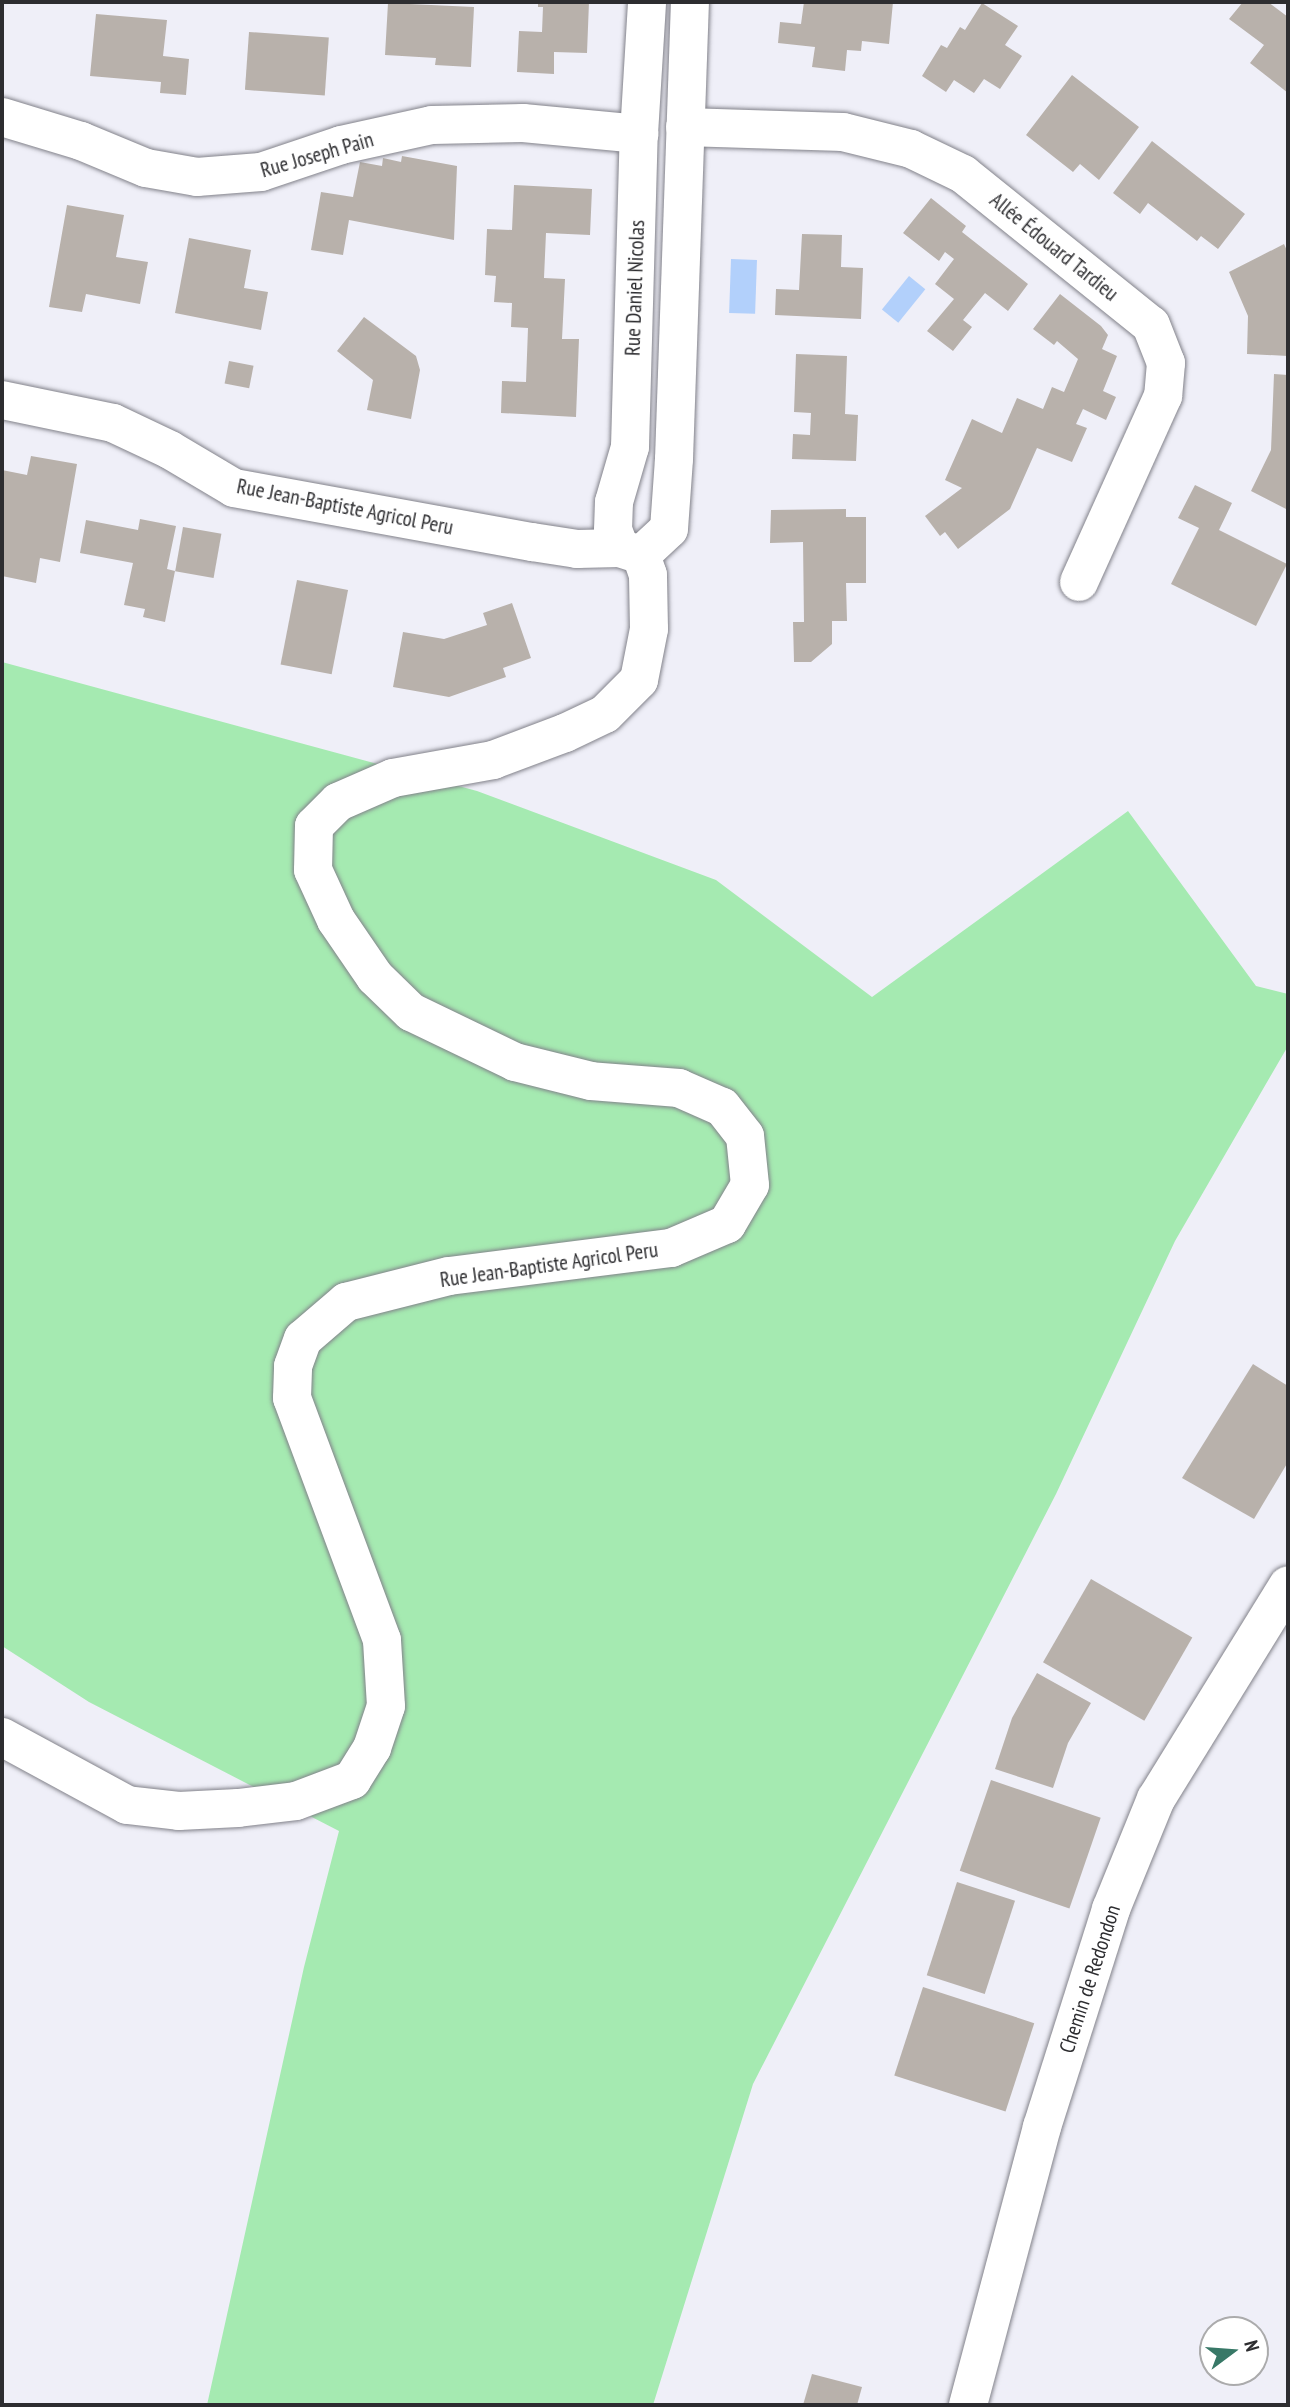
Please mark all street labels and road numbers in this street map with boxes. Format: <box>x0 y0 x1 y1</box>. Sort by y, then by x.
street label: Rue Joseph Pain <box>258 127 376 183</box>
street label: Allée Édouard Tardieu <box>984 187 1124 307</box>
street label: Rue Daniel Nicolas <box>620 220 650 356</box>
street label: Rue Jean-Baptiste Agricol Peru <box>234 474 456 540</box>
street label: Rue Jean-Baptiste Agricol Peru <box>438 1237 660 1293</box>
street label: Chemin de Redondon <box>1054 1902 1126 2056</box>

